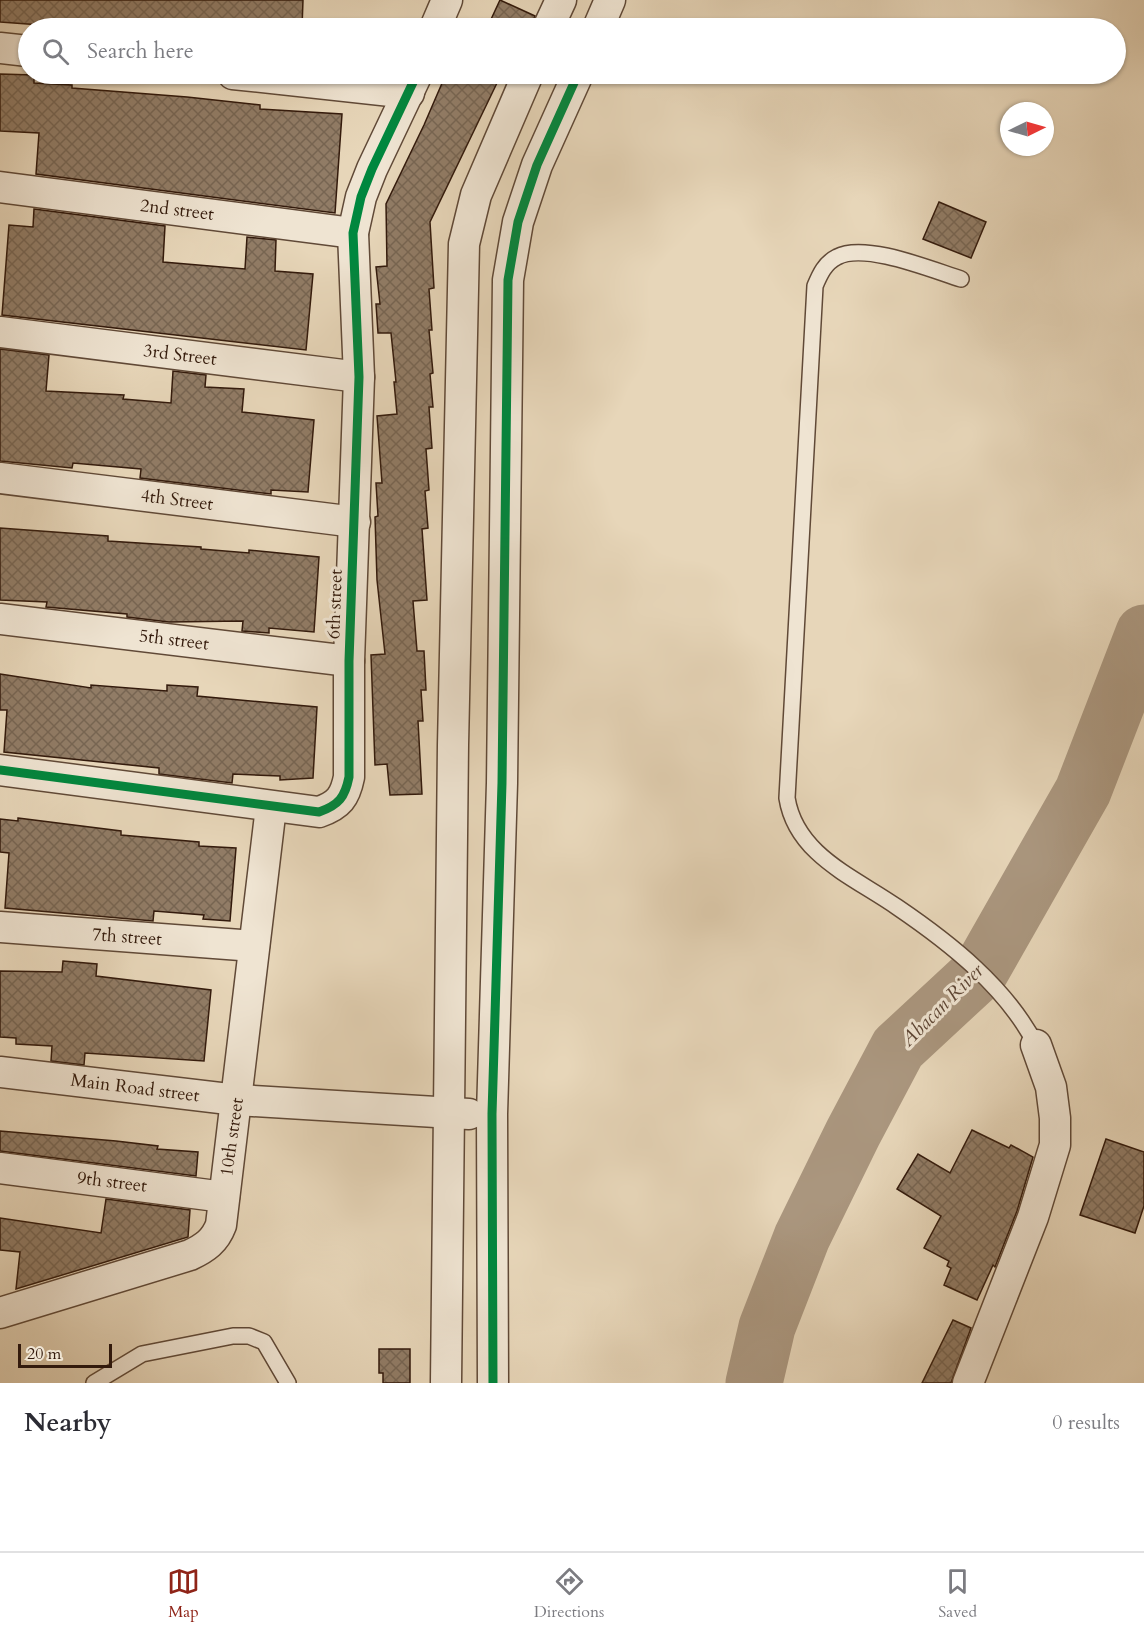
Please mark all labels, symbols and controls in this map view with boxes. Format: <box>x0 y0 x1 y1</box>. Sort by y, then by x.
search box <box>18 18 1126 84</box>
icon: search <box>39 35 72 68</box>
text: Search here <box>87 36 194 66</box>
north arrow <box>1000 102 1054 156</box>
street label: 2nd street <box>139 193 216 227</box>
street label: 3rd Street <box>142 338 218 372</box>
street label: 4th Street <box>139 483 215 517</box>
street label: 6th street <box>321 568 349 639</box>
street label: 5th street <box>138 623 211 657</box>
street label: 7th street <box>91 922 163 952</box>
water label: Abacan River <box>894 957 990 1053</box>
street label: Main Road street <box>69 1068 201 1108</box>
street label: 10th street <box>214 1096 250 1178</box>
street label: 9th street <box>76 1165 149 1199</box>
scale bar <box>18 1341 112 1368</box>
text: 20 m <box>27 1343 61 1365</box>
text: Nearby <box>24 1405 112 1440</box>
text: 0 results <box>1052 1409 1120 1436</box>
tab: Map <box>167 1565 200 1623</box>
tab: Directions <box>534 1565 604 1623</box>
tab: Saved <box>938 1565 977 1623</box>

